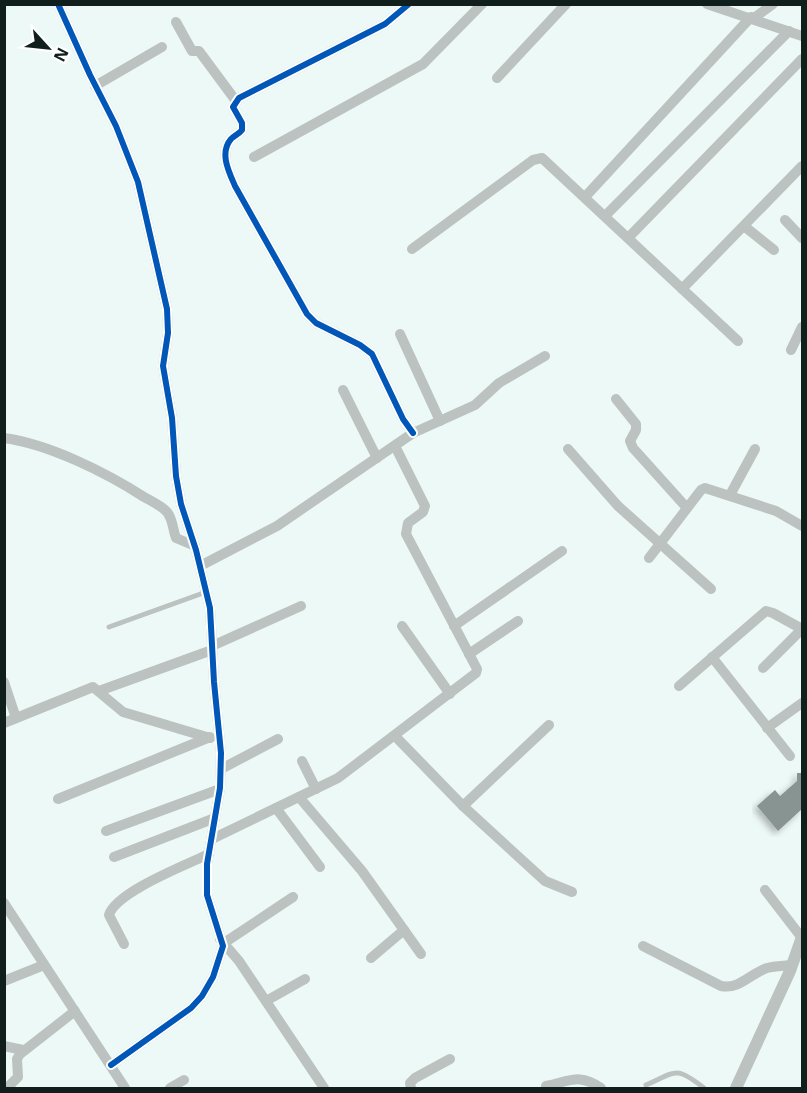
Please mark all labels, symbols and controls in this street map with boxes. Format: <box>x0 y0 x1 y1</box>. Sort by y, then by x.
north arrow <box>18 18 78 78</box>
text: N <box>49 44 74 66</box>

